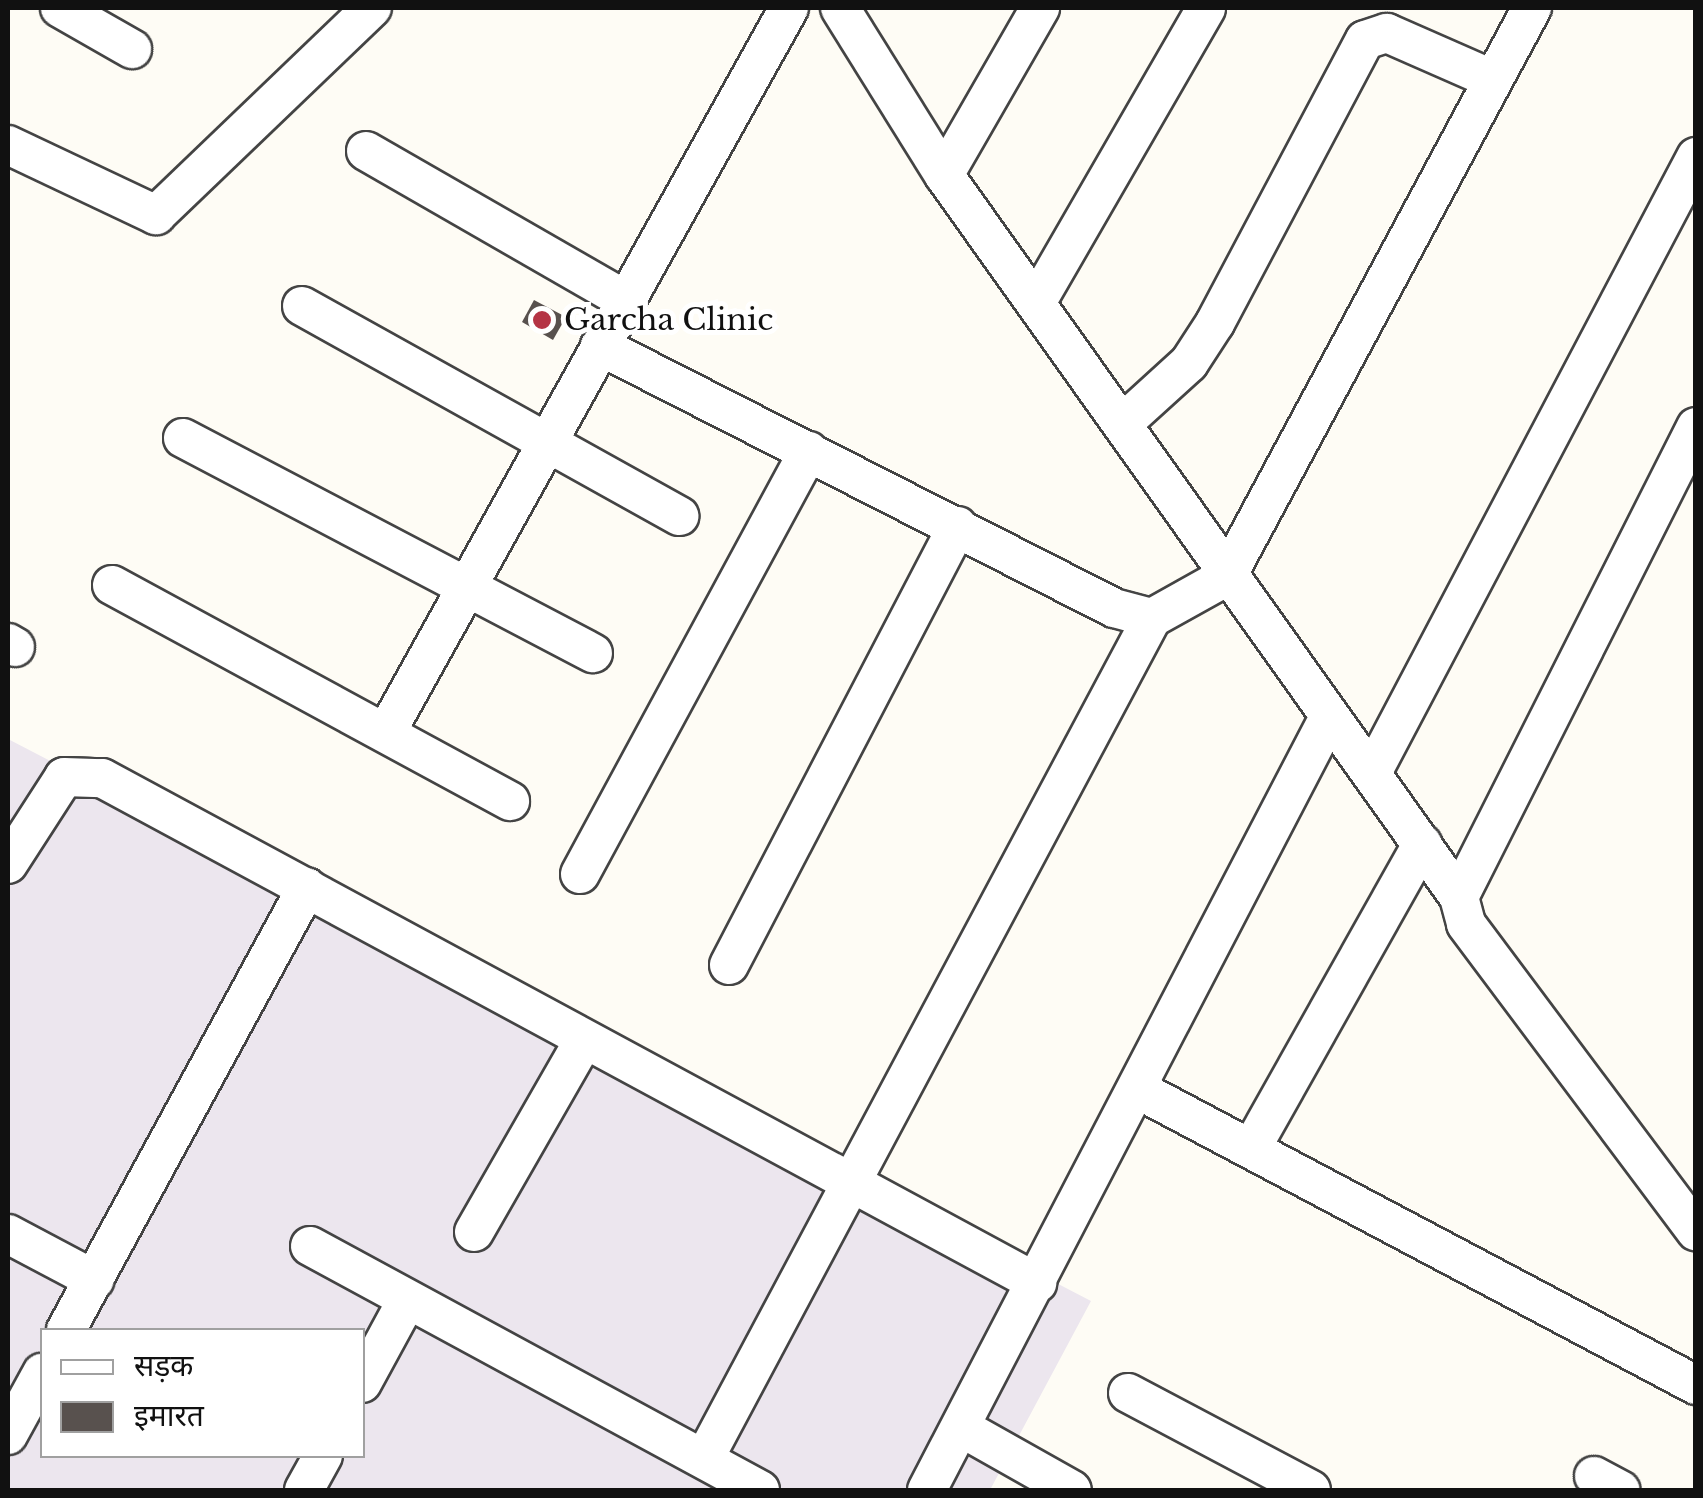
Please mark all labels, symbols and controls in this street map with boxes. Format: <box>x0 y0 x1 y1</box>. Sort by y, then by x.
place label: Garcha Clinic <box>564 302 774 338</box>
marker: Garcha Clinic <box>529 307 555 333</box>
legend <box>40 1328 365 1458</box>
text: सड़क <box>134 1347 193 1384</box>
text: इमारत <box>134 1397 204 1434</box>

